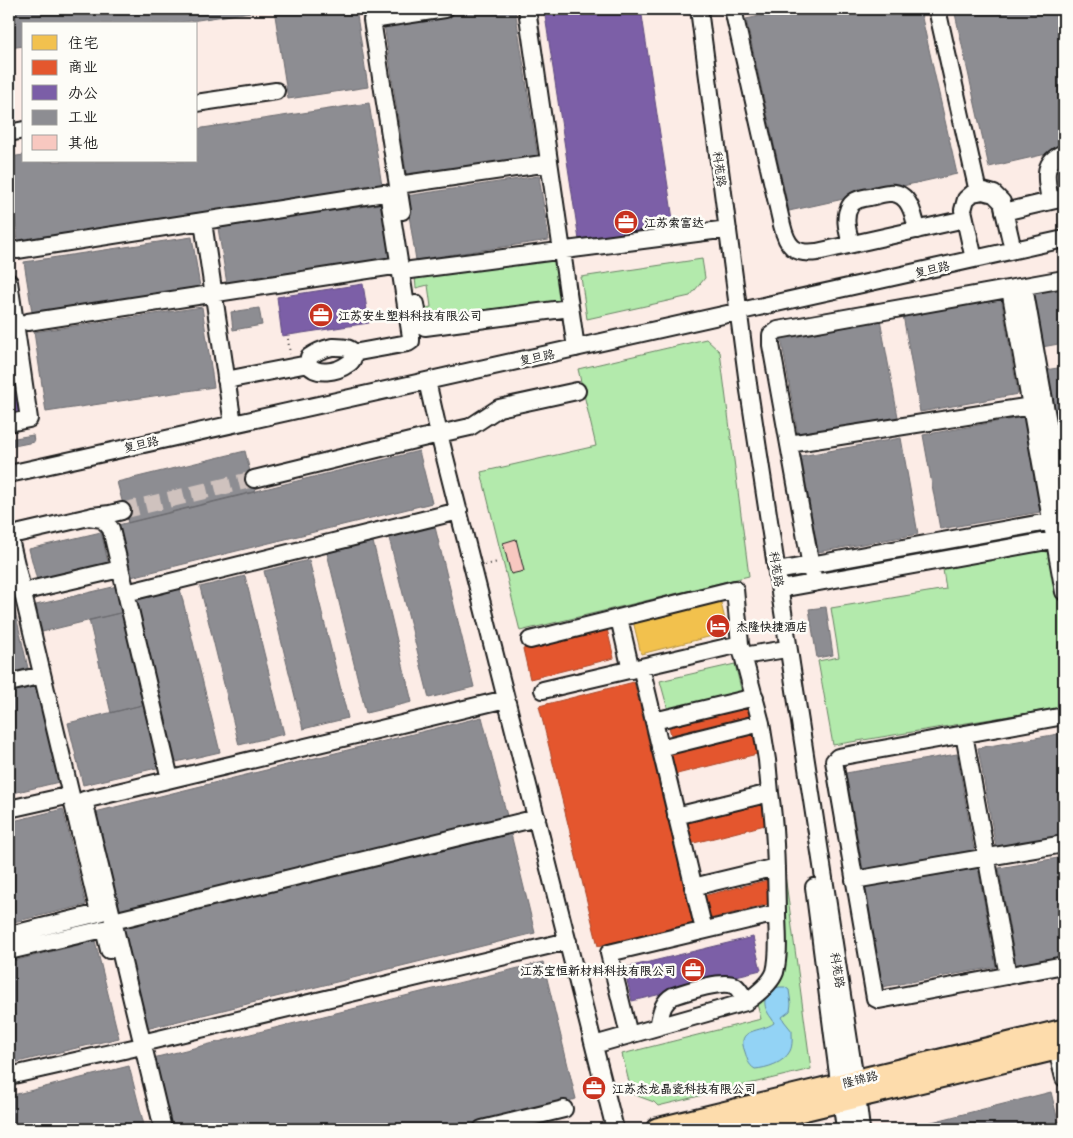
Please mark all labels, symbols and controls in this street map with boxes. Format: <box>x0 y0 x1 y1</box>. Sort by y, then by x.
legend <box>22 22 198 162</box>
text: 住宅 <box>68 33 98 52</box>
text: 商业 <box>68 57 98 76</box>
text: 办公 <box>68 83 98 102</box>
text: 工业 <box>68 107 98 126</box>
text: 其他 <box>68 133 98 152</box>
street label: 科苑路 <box>710 150 730 188</box>
office icon: 江苏索富达 <box>613 209 639 235</box>
place label: 江苏索富达 <box>644 215 704 230</box>
street label: 复旦路 <box>913 258 951 280</box>
office icon: 江苏安生塑料科技有限公司 <box>308 302 334 328</box>
place label: 江苏安生塑料科技有限公司 <box>338 308 482 323</box>
street label: 复旦路 <box>518 346 556 368</box>
street label: 复旦路 <box>122 433 160 455</box>
street label: 科苑路 <box>767 550 787 588</box>
hotel icon: 杰隆快捷酒店 <box>705 613 731 639</box>
place label: 杰隆快捷酒店 <box>736 619 808 634</box>
street label: 科苑路 <box>828 951 848 989</box>
office icon: 江苏宝恒新材料科技有限公司 <box>680 957 706 983</box>
place label: 江苏宝恒新材料科技有限公司 <box>520 963 676 978</box>
street label: 隆锦路 <box>841 1067 879 1091</box>
office icon: 江苏杰龙晶瓷科技有限公司 <box>581 1075 607 1101</box>
place label: 江苏杰龙晶瓷科技有限公司 <box>612 1081 756 1096</box>

